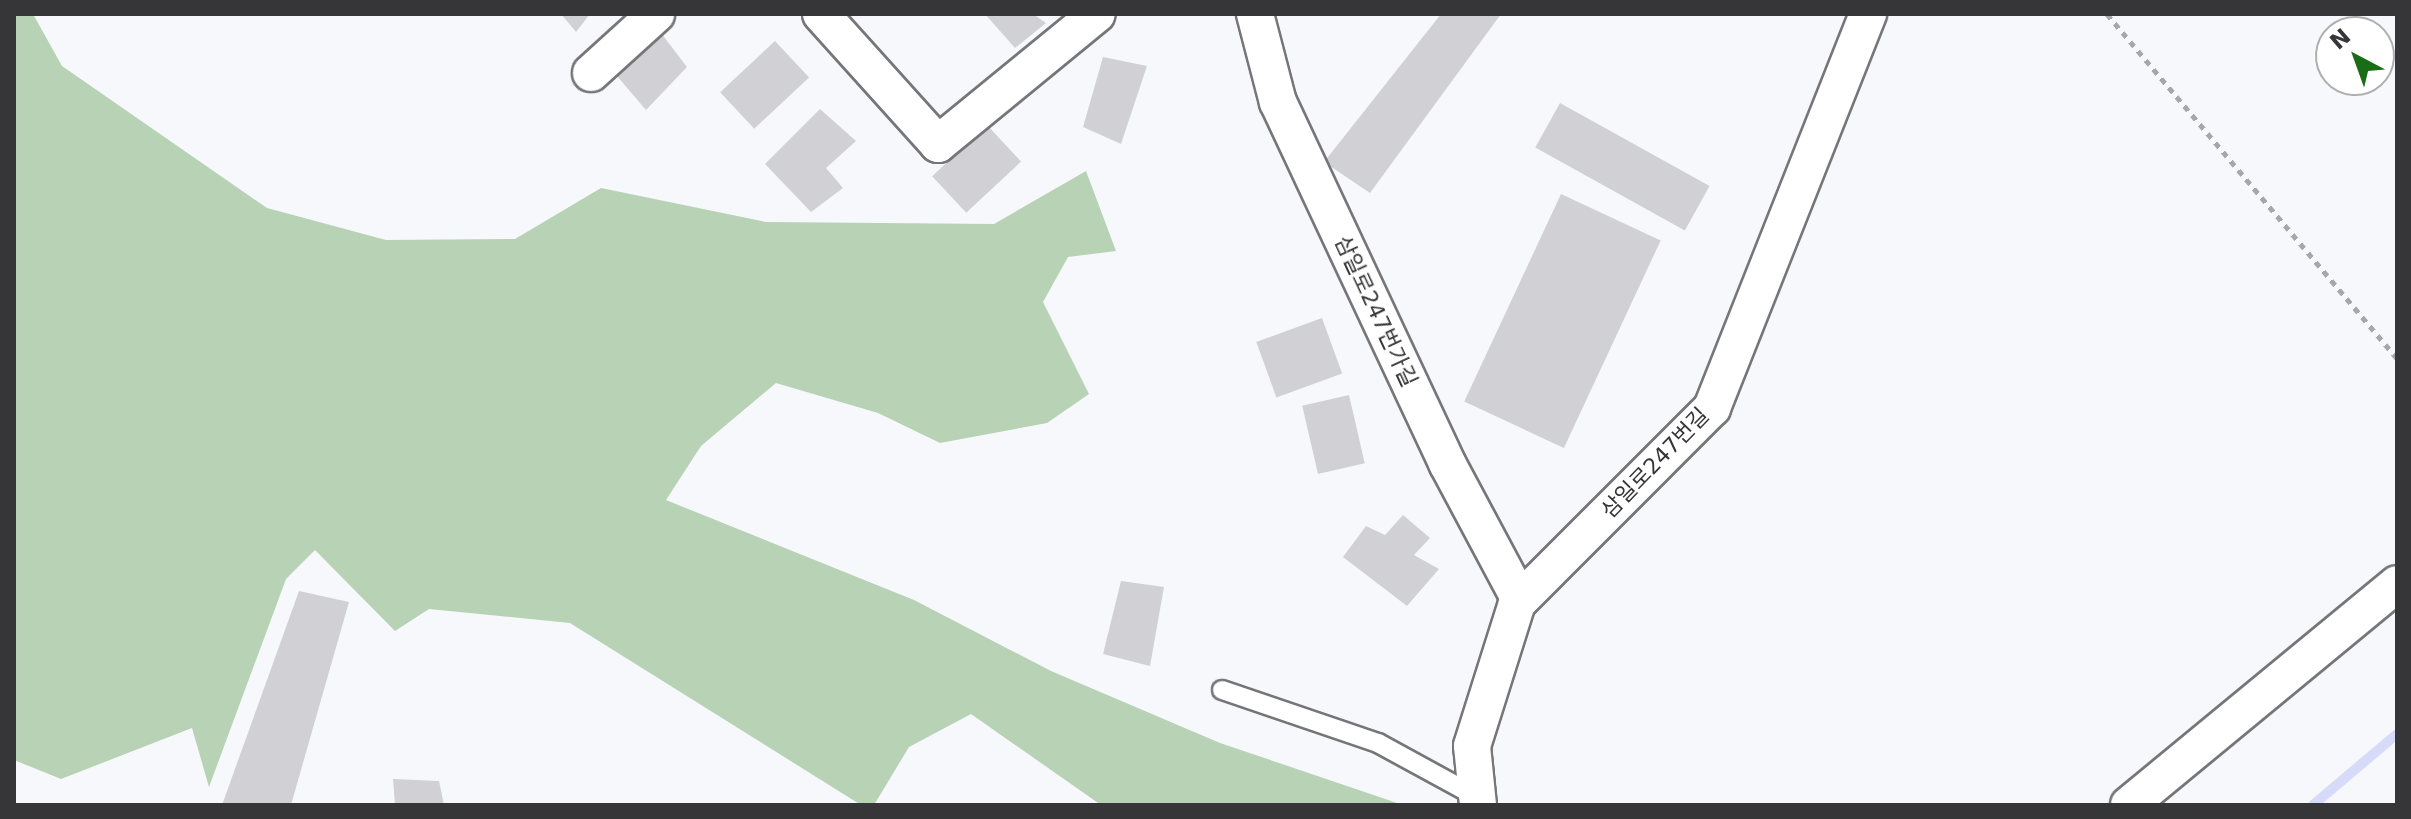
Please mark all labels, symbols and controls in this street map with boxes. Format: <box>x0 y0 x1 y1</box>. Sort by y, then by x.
north arrow <box>2315 16 2395 96</box>
text: N <box>2325 24 2355 55</box>
street label: 삼일로247번가길 <box>1330 231 1422 391</box>
street label: 삼일로247번길 <box>1596 402 1714 524</box>

